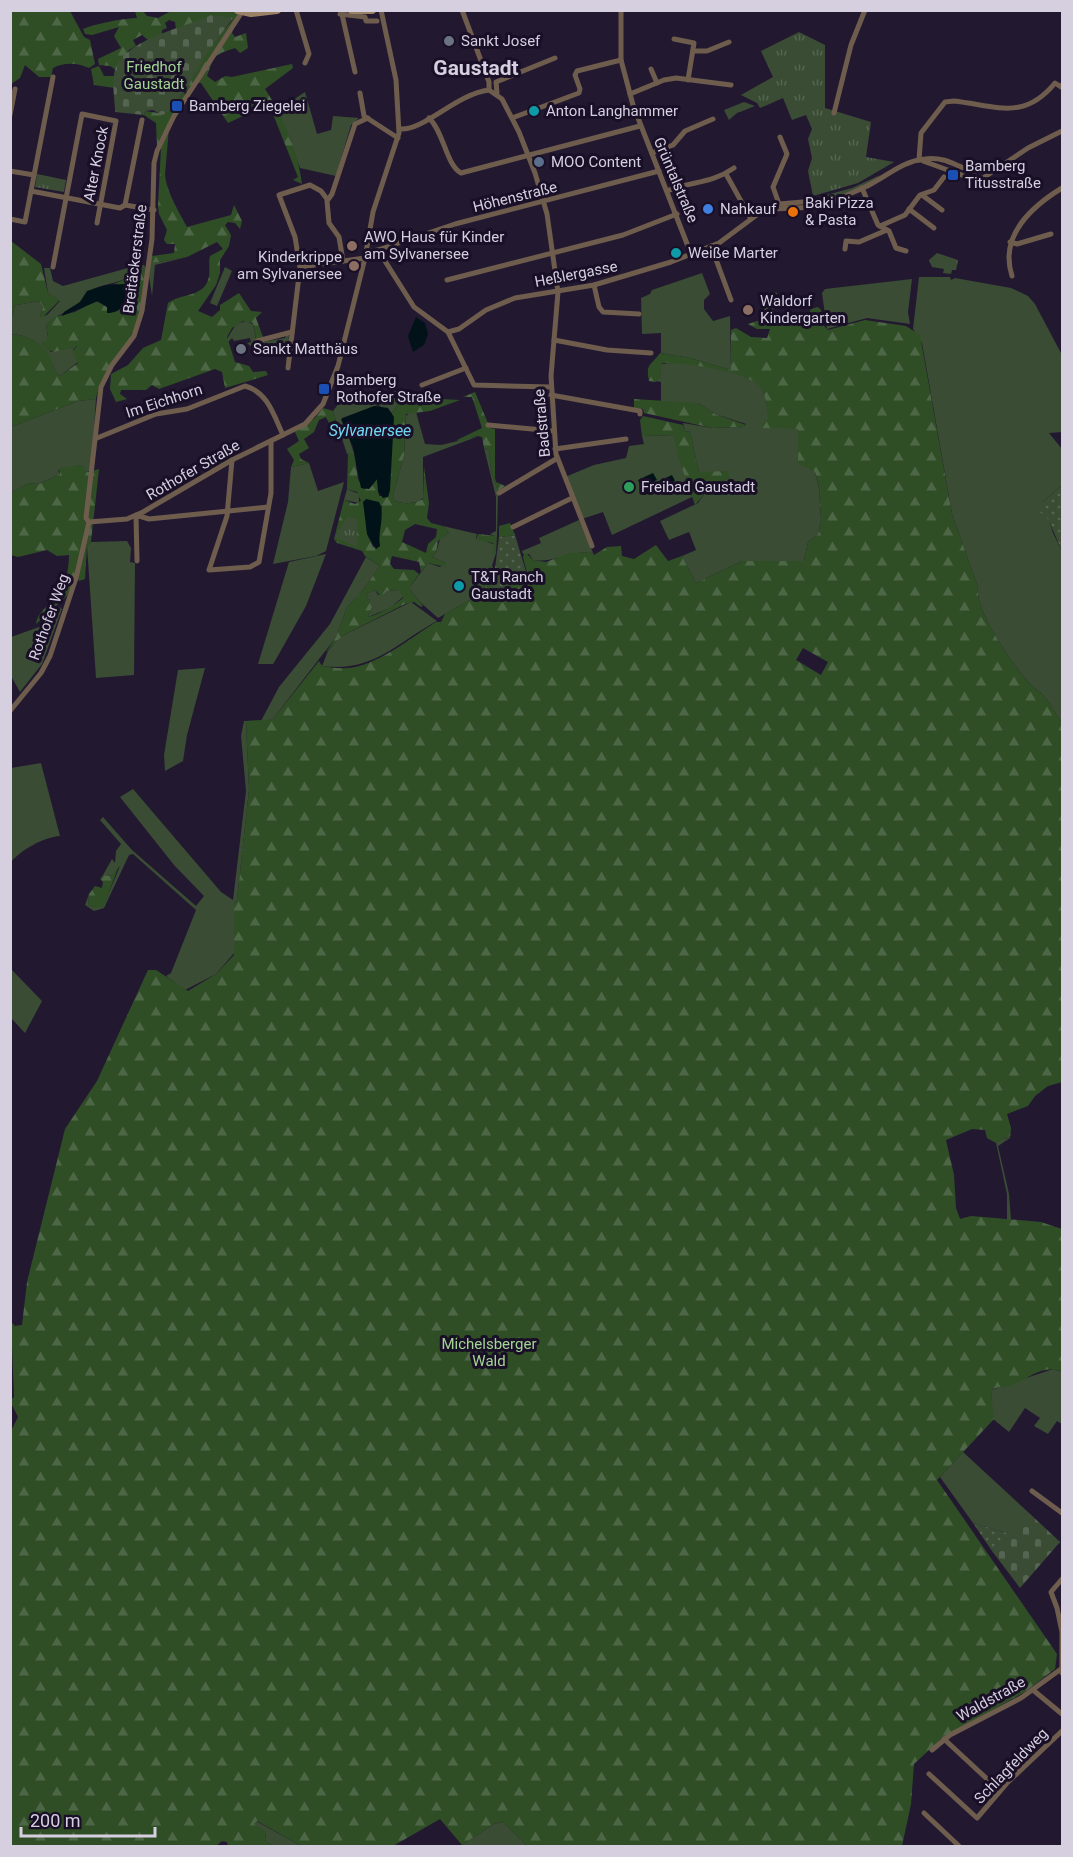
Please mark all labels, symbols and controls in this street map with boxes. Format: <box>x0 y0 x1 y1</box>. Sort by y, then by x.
place label: Sankt Josef <box>461 32 541 50</box>
marker: Sankt Josef <box>442 34 456 48</box>
district label: Gaustadt <box>433 56 519 80</box>
park label: Friedhof Gaustadt <box>124 58 184 93</box>
place label: Bamberg Ziegelei <box>189 97 305 115</box>
marker: Bamberg Ziegelei <box>170 99 184 113</box>
place label: Anton Langhammer <box>546 102 678 120</box>
marker: Anton Langhammer <box>527 104 541 118</box>
street label: Alter Knock <box>80 124 112 203</box>
street label: Grüntalstraße <box>650 135 702 225</box>
place label: MOO Content <box>551 153 641 171</box>
marker: MOO Content <box>532 155 546 169</box>
place label: Bamberg Titusstraße <box>965 157 1041 192</box>
marker: Bamberg Titusstraße <box>946 168 960 182</box>
street label: Höhenstraße <box>471 178 559 216</box>
place label: Baki Pizza & Pasta <box>805 194 874 229</box>
place label: Nahkauf <box>720 200 777 218</box>
marker: Nahkauf <box>701 202 715 216</box>
street label: Breitäckerstraße <box>119 203 151 315</box>
marker: Baki Pizza & Pasta <box>786 205 800 219</box>
place label: AWO Haus für Kinder am Sylvanersee <box>364 228 504 263</box>
marker: AWO Haus für Kinder am Sylvanersee <box>345 239 359 253</box>
place label: Weiße Marter <box>688 244 778 262</box>
marker: Weiße Marter <box>669 246 683 260</box>
place label: Kinderkrippe am Sylvanersee <box>237 248 342 283</box>
street label: Heßlergasse <box>533 257 619 291</box>
marker: Kinderkrippe am Sylvanersee <box>347 259 361 273</box>
place label: Waldorf Kindergarten <box>760 292 846 327</box>
marker: Waldorf Kindergarten <box>741 303 755 317</box>
place label: Sankt Matthäus <box>253 340 358 358</box>
marker: Sankt Matthäus <box>234 342 248 356</box>
place label: Bamberg Rothofer Straße <box>336 371 441 406</box>
street label: Im Eichhorn <box>123 380 205 422</box>
marker: Bamberg Rothofer Straße <box>317 382 331 396</box>
street label: Badstraße <box>530 388 554 458</box>
water label: Sylvanersee <box>329 421 411 440</box>
street label: Rothofer Straße <box>143 436 243 504</box>
place label: Freibad Gaustadt <box>641 478 755 496</box>
marker: Freibad Gaustadt <box>622 480 636 494</box>
place label: T&T Ranch Gaustadt <box>471 568 543 603</box>
street label: Rothofer Weg <box>25 571 73 663</box>
marker: T&T Ranch Gaustadt <box>452 579 466 593</box>
park label: Michelsberger Wald <box>442 1335 536 1370</box>
street label: Waldstraße <box>953 1673 1029 1725</box>
street label: Schlagfeldweg <box>970 1725 1052 1807</box>
scale bar <box>21 1800 154 1838</box>
text: 200 m <box>30 1810 81 1831</box>

